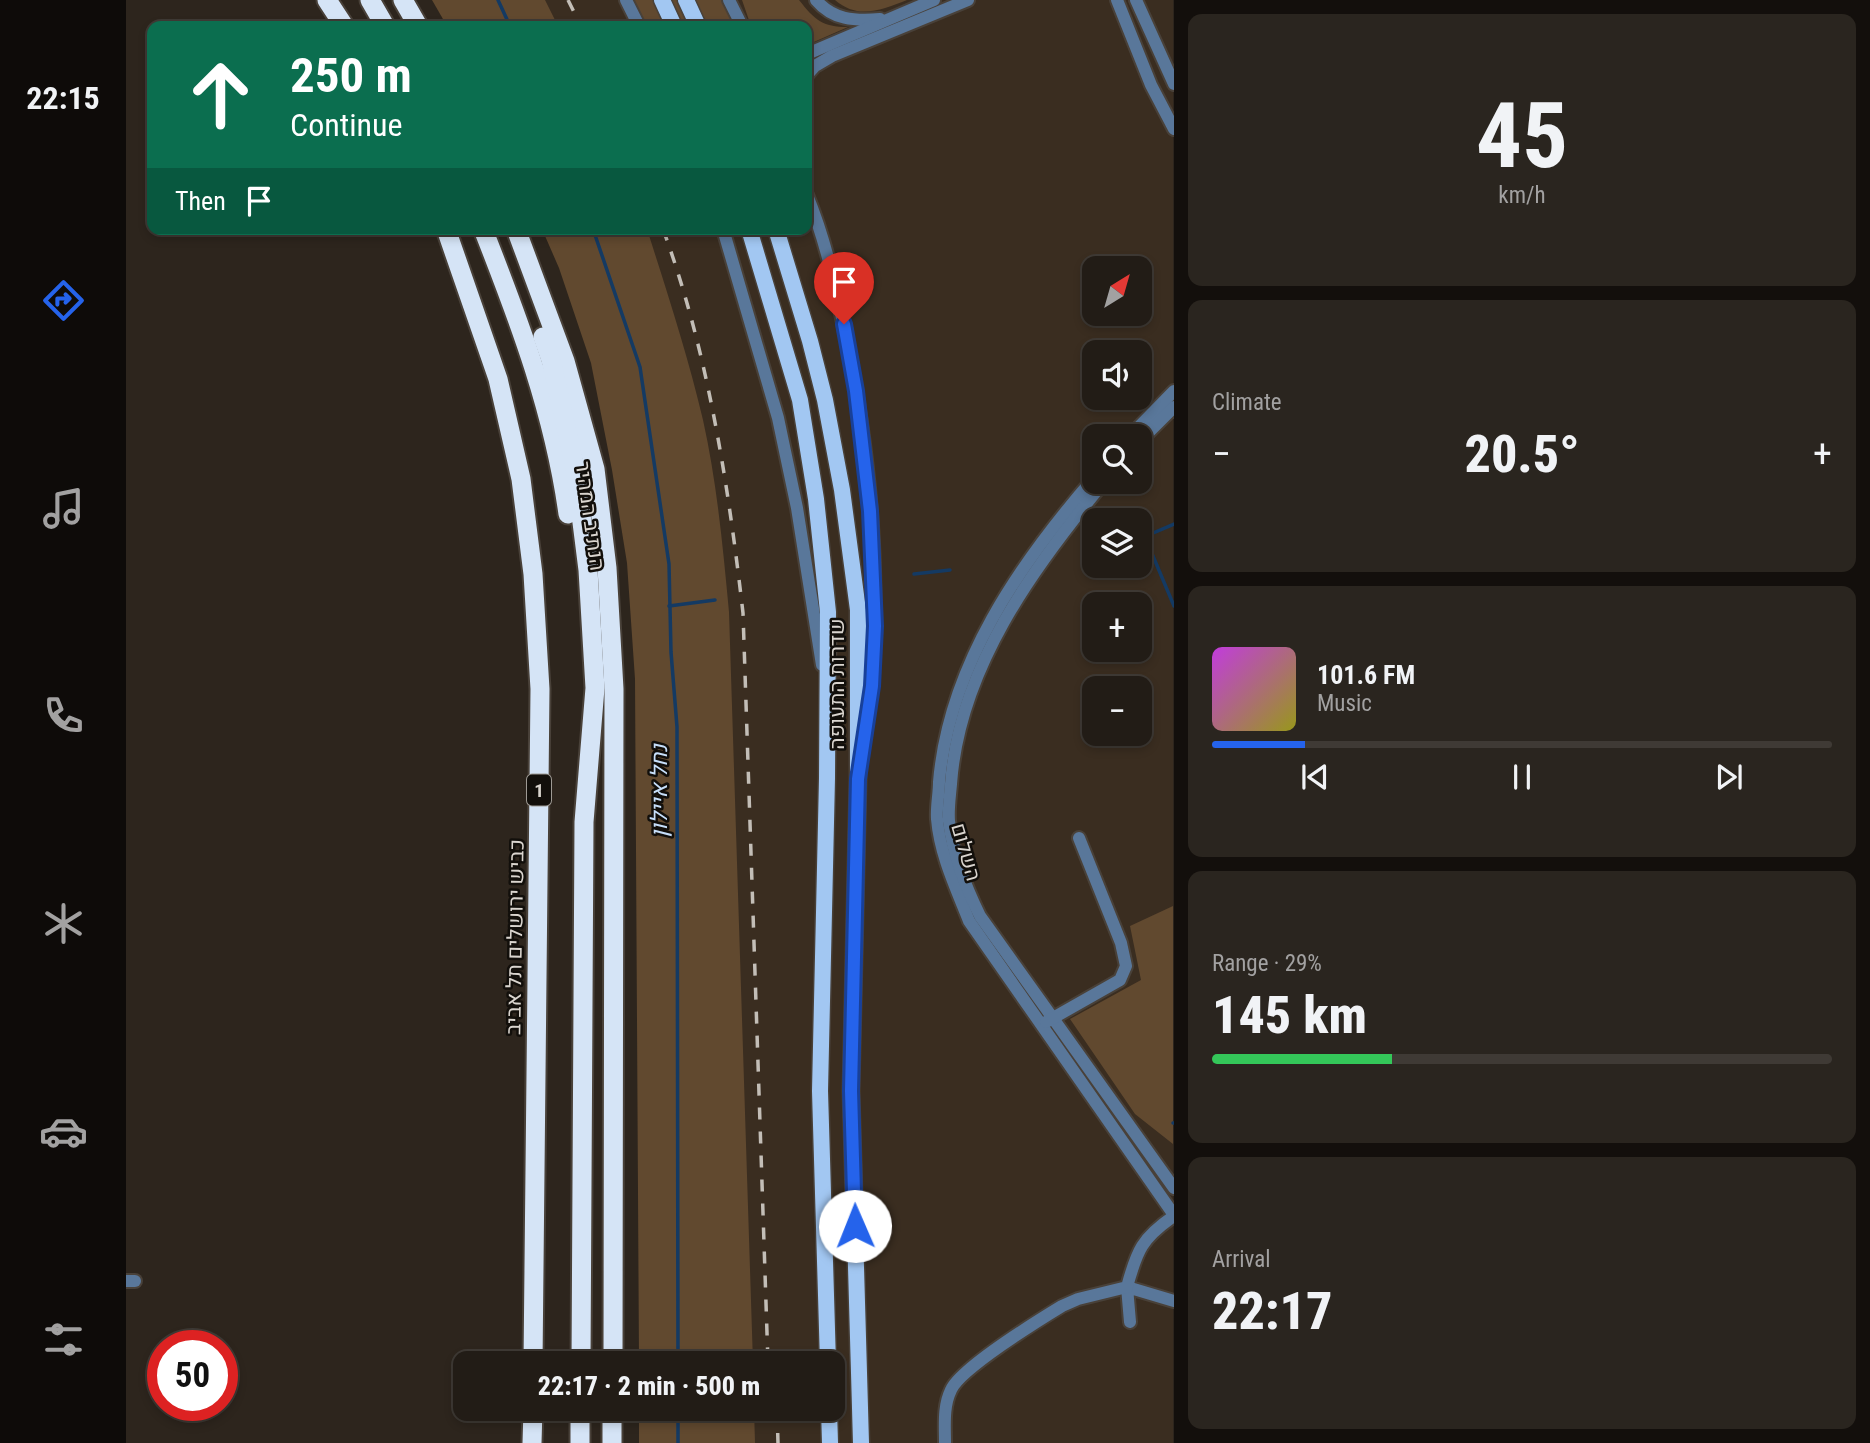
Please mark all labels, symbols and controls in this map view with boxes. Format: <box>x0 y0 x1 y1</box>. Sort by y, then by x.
text: 250 m <box>290 47 412 104</box>
icon: ahead <box>175 49 266 140</box>
text: 22:15 <box>26 79 100 117</box>
text: 45 <box>1476 83 1568 189</box>
text: Continue <box>290 106 402 144</box>
icon: arrive <box>240 182 278 220</box>
text: km/h <box>1498 182 1546 209</box>
text: Then <box>175 186 226 216</box>
pin <box>814 252 874 324</box>
north arrow <box>1082 256 1152 326</box>
map controls <box>1082 256 1152 746</box>
icon: arrive <box>825 263 863 301</box>
icon: directions <box>39 276 88 325</box>
button: sound <box>1082 340 1152 410</box>
text: Climate <box>1212 389 1282 416</box>
button: search <box>1082 424 1152 494</box>
text: 20.5° <box>1464 424 1580 485</box>
text: − <box>1212 432 1231 476</box>
text: + <box>1813 432 1832 476</box>
street label: הנתיב המהיר <box>570 460 610 572</box>
icon: music <box>39 484 88 533</box>
button: layers <box>1082 508 1152 578</box>
button: + <box>1082 592 1152 662</box>
street label: שדרות התעופה <box>825 618 849 750</box>
text: 101.6 FM <box>1317 660 1415 690</box>
button: − <box>1082 676 1152 746</box>
text: Music <box>1317 690 1372 717</box>
icon: phone <box>39 691 88 740</box>
water label: נחל איילון <box>646 743 673 838</box>
icon: previous <box>1296 758 1334 796</box>
icon: pause <box>1503 758 1541 796</box>
icon: next <box>1710 758 1748 796</box>
road number: 1 <box>527 775 551 806</box>
street label: השלום <box>946 820 986 884</box>
street label: כביש ירושלים תל אביב <box>501 839 529 1035</box>
icon: climate <box>39 899 88 948</box>
text: Range · 29% <box>1212 950 1322 977</box>
text: 145 km <box>1212 985 1367 1046</box>
icon: car <box>39 1107 88 1156</box>
position arrow <box>818 1189 892 1263</box>
text: Arrival <box>1212 1246 1271 1273</box>
text: 22:17 <box>1212 1281 1332 1342</box>
icon: filters <box>39 1315 88 1364</box>
speed limit sign: 50 <box>147 1330 238 1421</box>
text: 22:17 · 2 min · 500 m <box>538 1371 760 1401</box>

